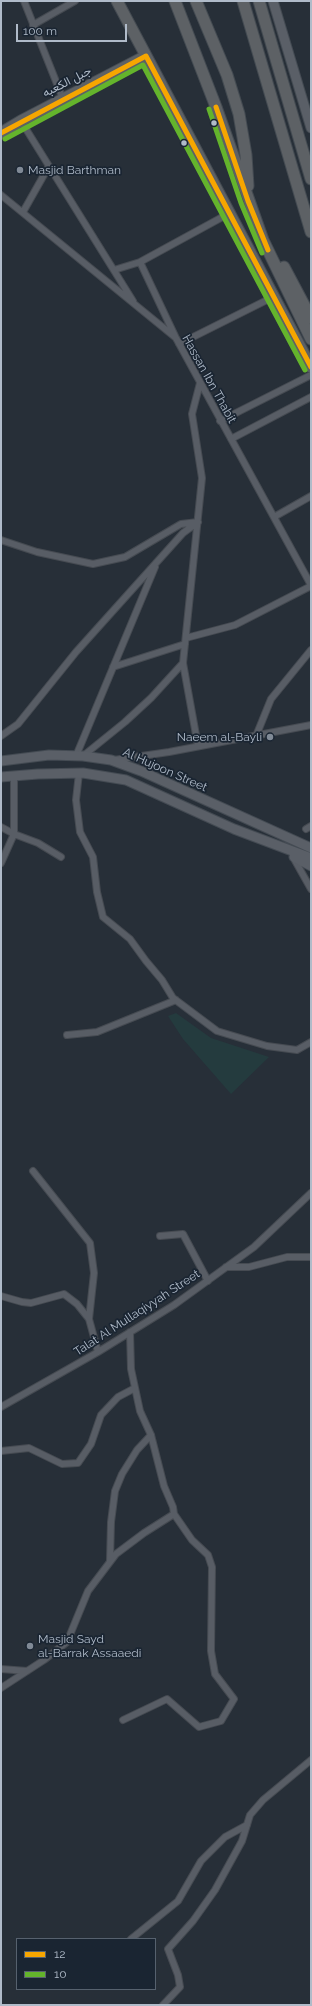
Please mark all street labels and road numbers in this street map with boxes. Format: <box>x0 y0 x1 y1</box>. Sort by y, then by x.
street label: جبل الكعبه <box>40 64 94 100</box>
street label: Hassan Ibn Thabit <box>179 332 239 426</box>
street label: Al Hujoon Street <box>121 745 209 795</box>
street label: Talat Al Mullaqiyyah Street <box>71 1267 203 1359</box>

